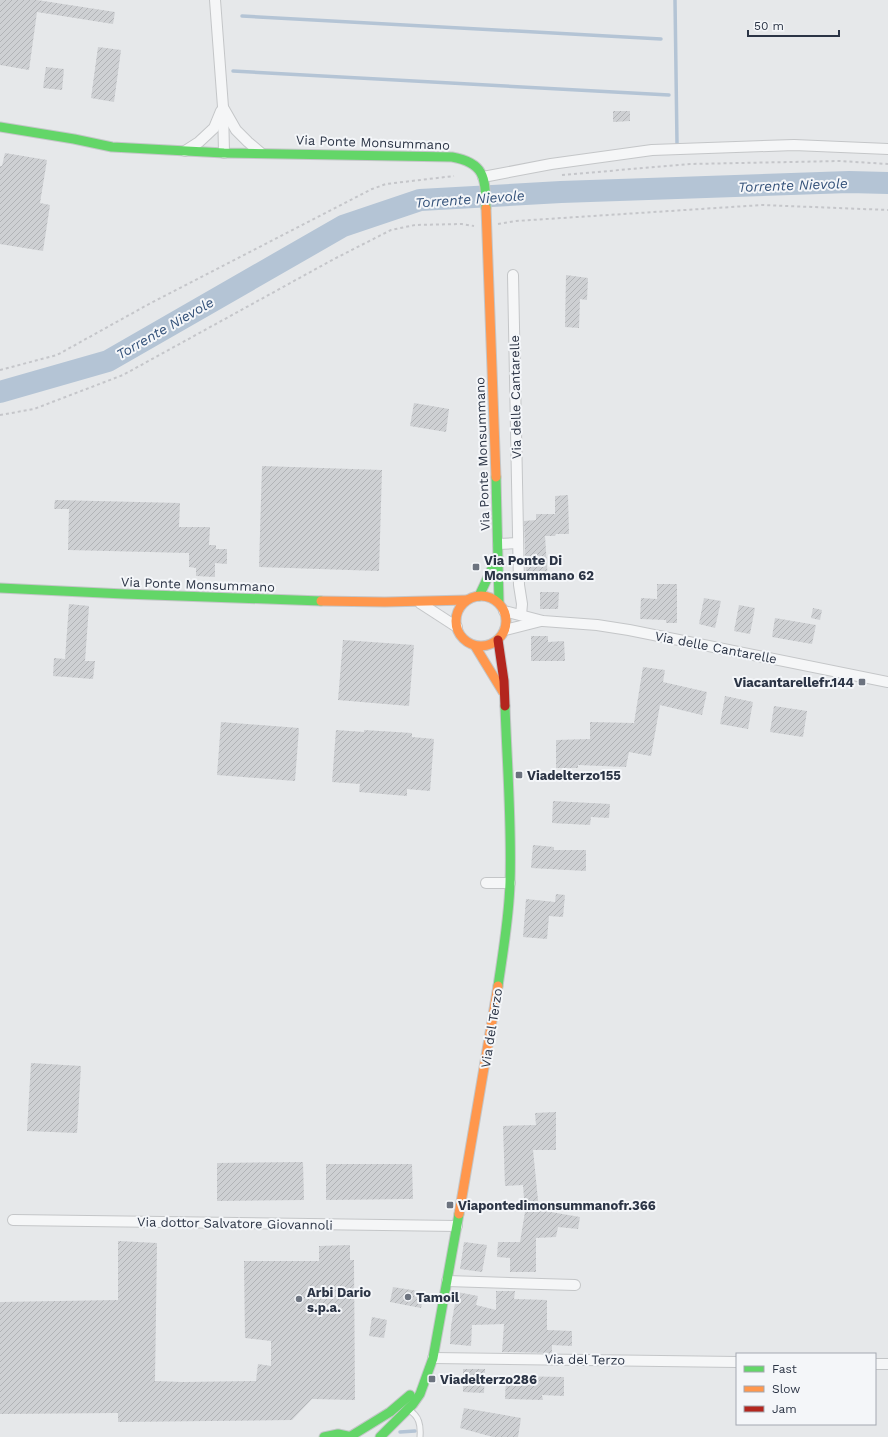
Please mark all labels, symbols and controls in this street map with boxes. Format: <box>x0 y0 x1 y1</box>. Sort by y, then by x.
scale bar <box>748 12 839 38</box>
text: 50 m <box>754 19 784 33</box>
street label: Via Ponte Monsummano <box>296 132 450 153</box>
water label: Torrente Nievole <box>738 175 848 195</box>
water label: Torrente Nievole <box>415 187 525 211</box>
water label: Torrente Nievole <box>113 294 217 362</box>
street label: Via delle Cantarelle <box>507 335 524 459</box>
street label: Via Ponte Monsummano <box>472 377 493 531</box>
place label: Via Ponte Di Monsummano 62 <box>484 553 594 583</box>
marker: Via Ponte Di Monsummano 62 <box>471 562 481 572</box>
street label: Via Ponte Monsummano <box>121 574 275 595</box>
street label: Via delle Cantarelle <box>654 628 778 667</box>
place label: Viacantarellefr.144 <box>734 675 855 690</box>
marker: Viacantarellefr.144 <box>857 677 867 687</box>
place label: Viadelterzo155 <box>527 768 621 783</box>
marker: Viadelterzo155 <box>514 770 524 780</box>
street label: Via del Terzo <box>478 987 505 1069</box>
place label: Viapontedimonsummanofr.366 <box>458 1198 656 1213</box>
marker: Viapontedimonsummanofr.366 <box>445 1200 455 1210</box>
street label: Via dottor Salvatore Giovannoli <box>137 1214 333 1233</box>
place label: Arbi Dario s.p.a. <box>307 1285 371 1315</box>
place label: Tamoil <box>416 1290 460 1305</box>
marker: Tamoil <box>403 1292 413 1302</box>
marker: Arbi Dario s.p.a. <box>294 1294 304 1304</box>
street label: Via del Terzo <box>545 1351 626 1368</box>
legend <box>736 1353 876 1425</box>
text: Fast <box>772 1362 797 1376</box>
place label: Viadelterzo286 <box>440 1372 537 1387</box>
marker: Viadelterzo286 <box>427 1374 437 1384</box>
text: Slow <box>772 1382 800 1396</box>
text: Jam <box>772 1402 797 1416</box>

